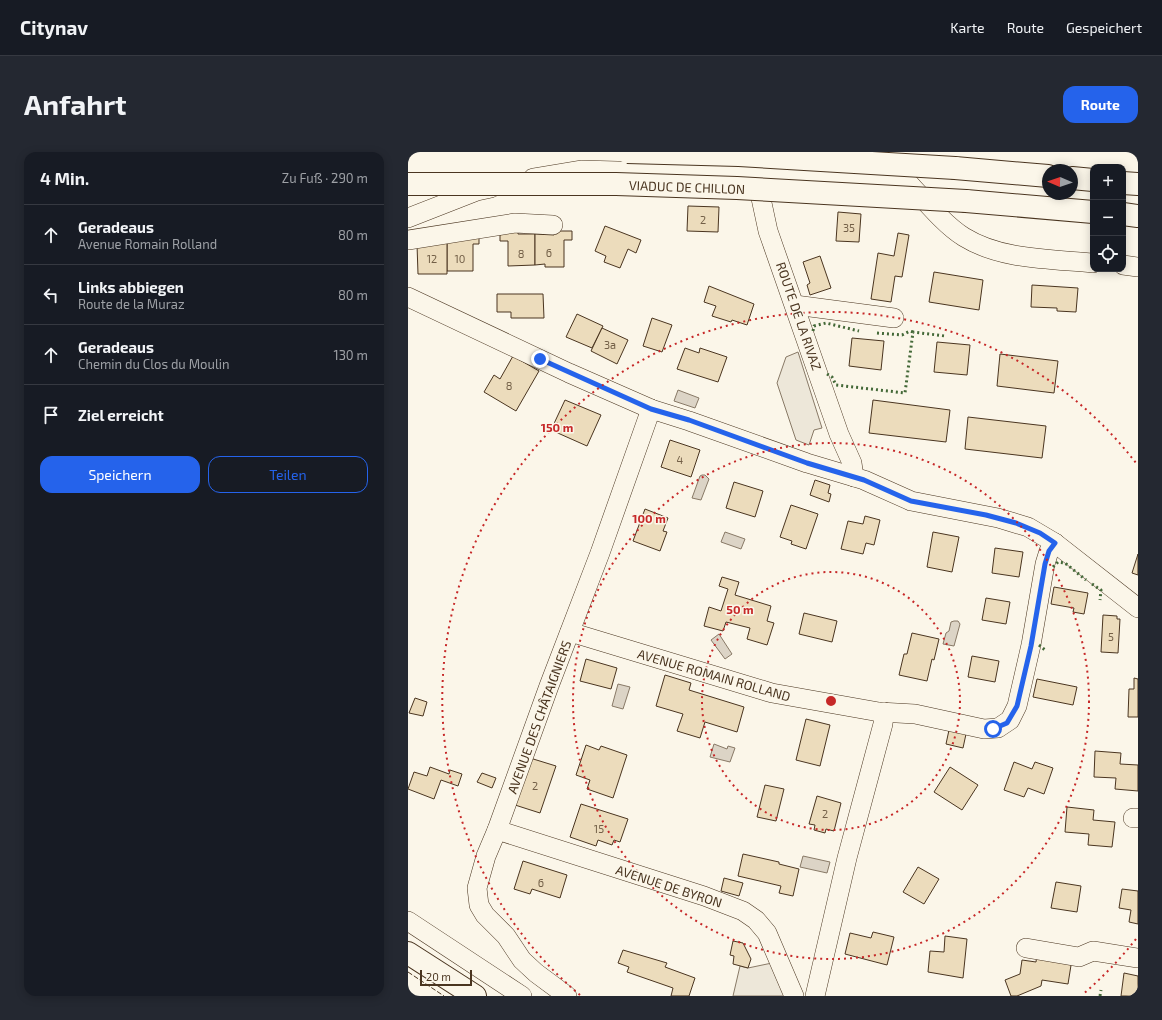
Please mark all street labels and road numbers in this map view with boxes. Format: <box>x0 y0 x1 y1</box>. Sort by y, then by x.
street label: VIADUC DE CHILLON <box>629 177 745 197</box>
street label: ROUTE DE LA RIVAZ <box>773 260 825 372</box>
street label: AVENUE DES CHÂTAIGNIERS <box>504 638 574 796</box>
street label: AVENUE ROMAIN ROLLAND <box>636 645 792 705</box>
street label: AVENUE DE BYRON <box>614 861 724 911</box>

